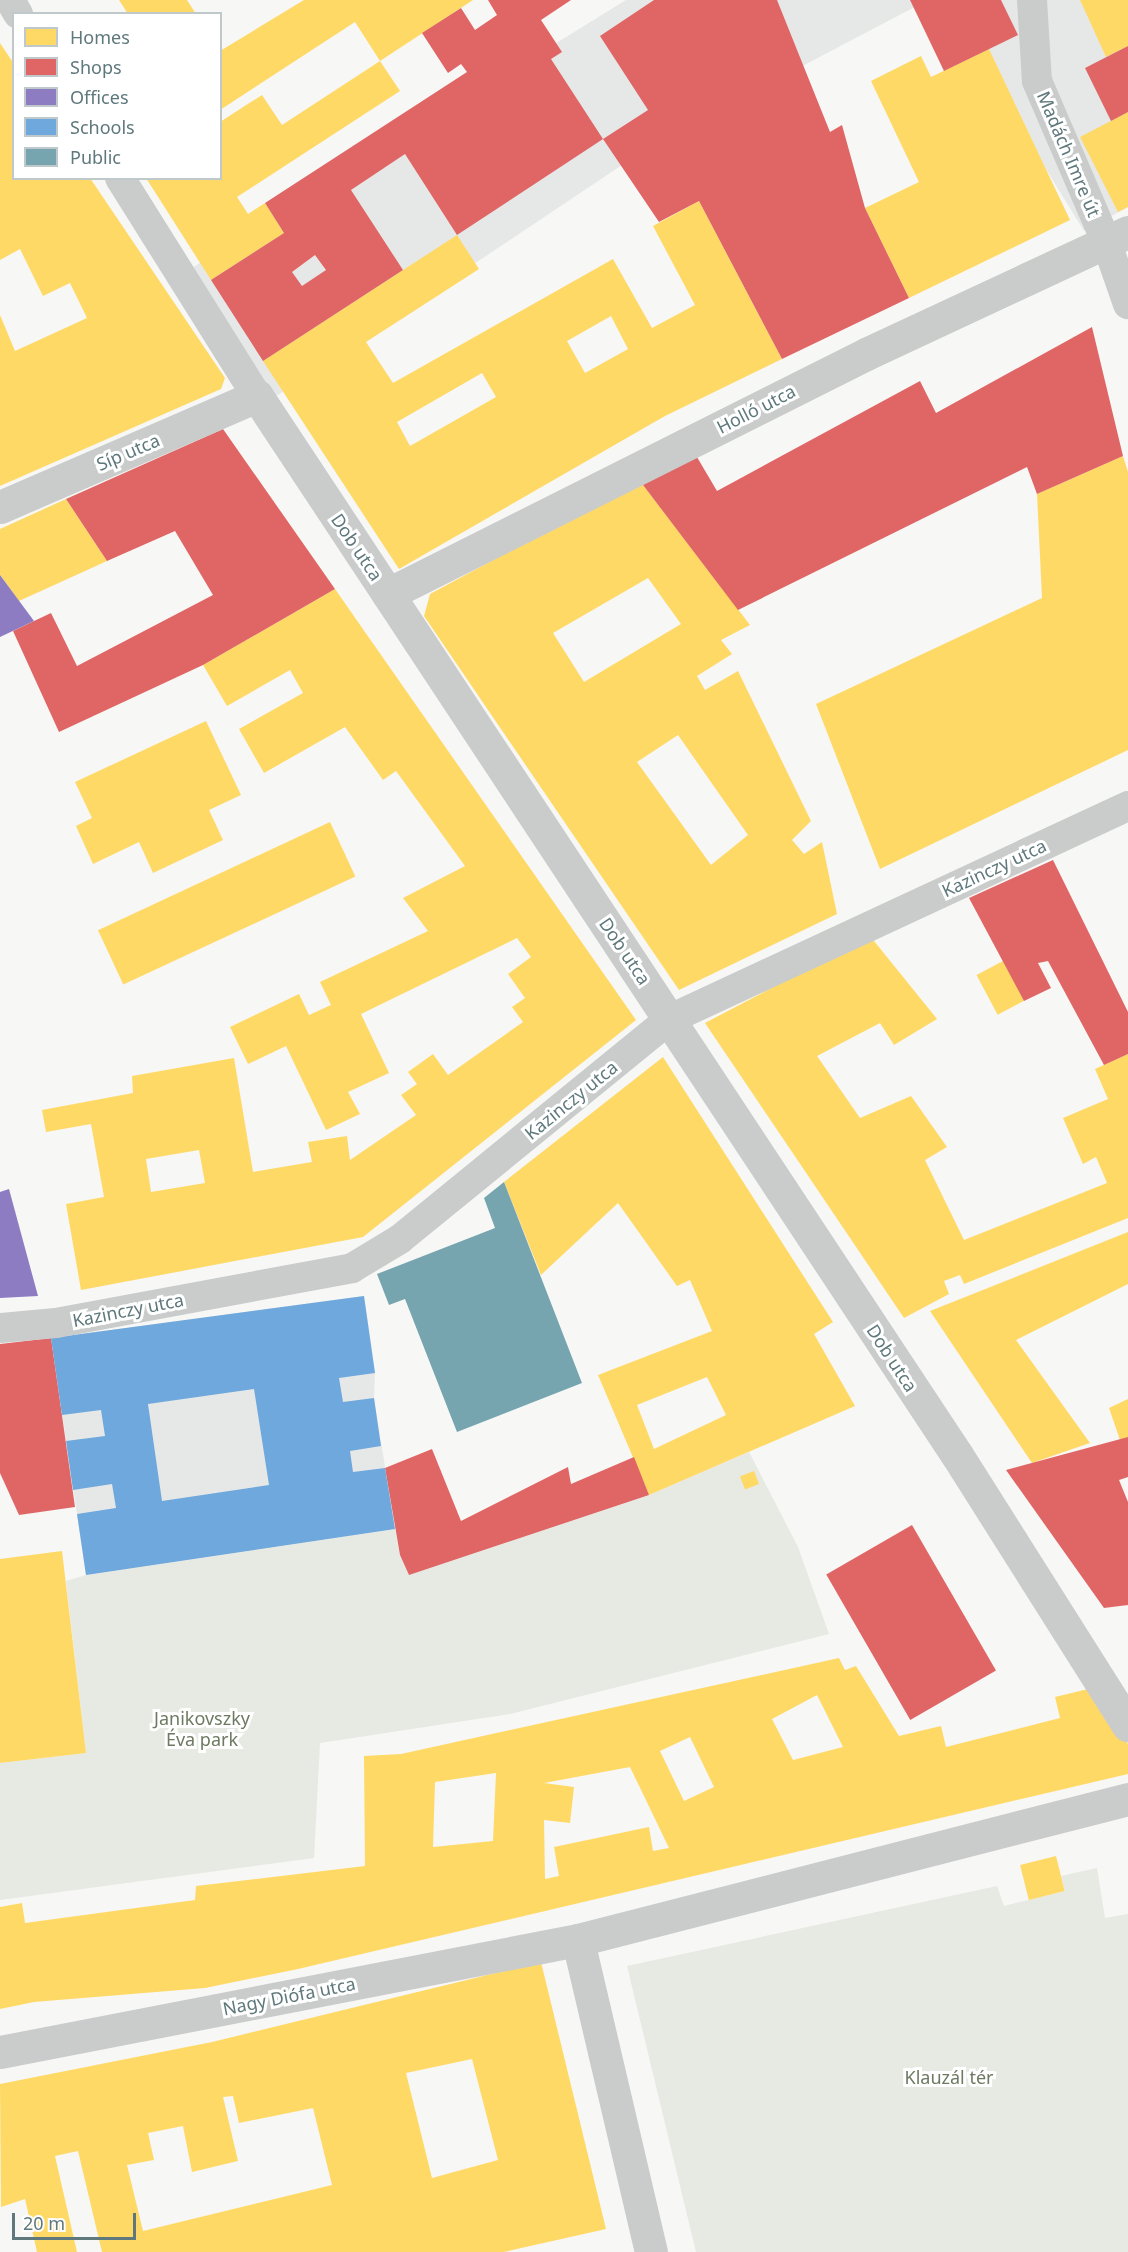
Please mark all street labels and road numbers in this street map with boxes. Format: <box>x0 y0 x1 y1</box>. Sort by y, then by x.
street label: Madách Imre út <box>1033 88 1105 220</box>
street label: Holló utca <box>713 380 799 438</box>
street label: Síp utca <box>93 429 163 475</box>
street label: Dob utca <box>327 509 387 585</box>
street label: Kazinczy utca <box>938 834 1050 902</box>
street label: Dob utca <box>595 913 655 989</box>
street label: Kazinczy utca <box>520 1056 622 1144</box>
street label: Kazinczy utca <box>71 1289 185 1331</box>
street label: Dob utca <box>862 1320 922 1396</box>
street label: Nagy Diófa utca <box>221 1973 357 2019</box>

